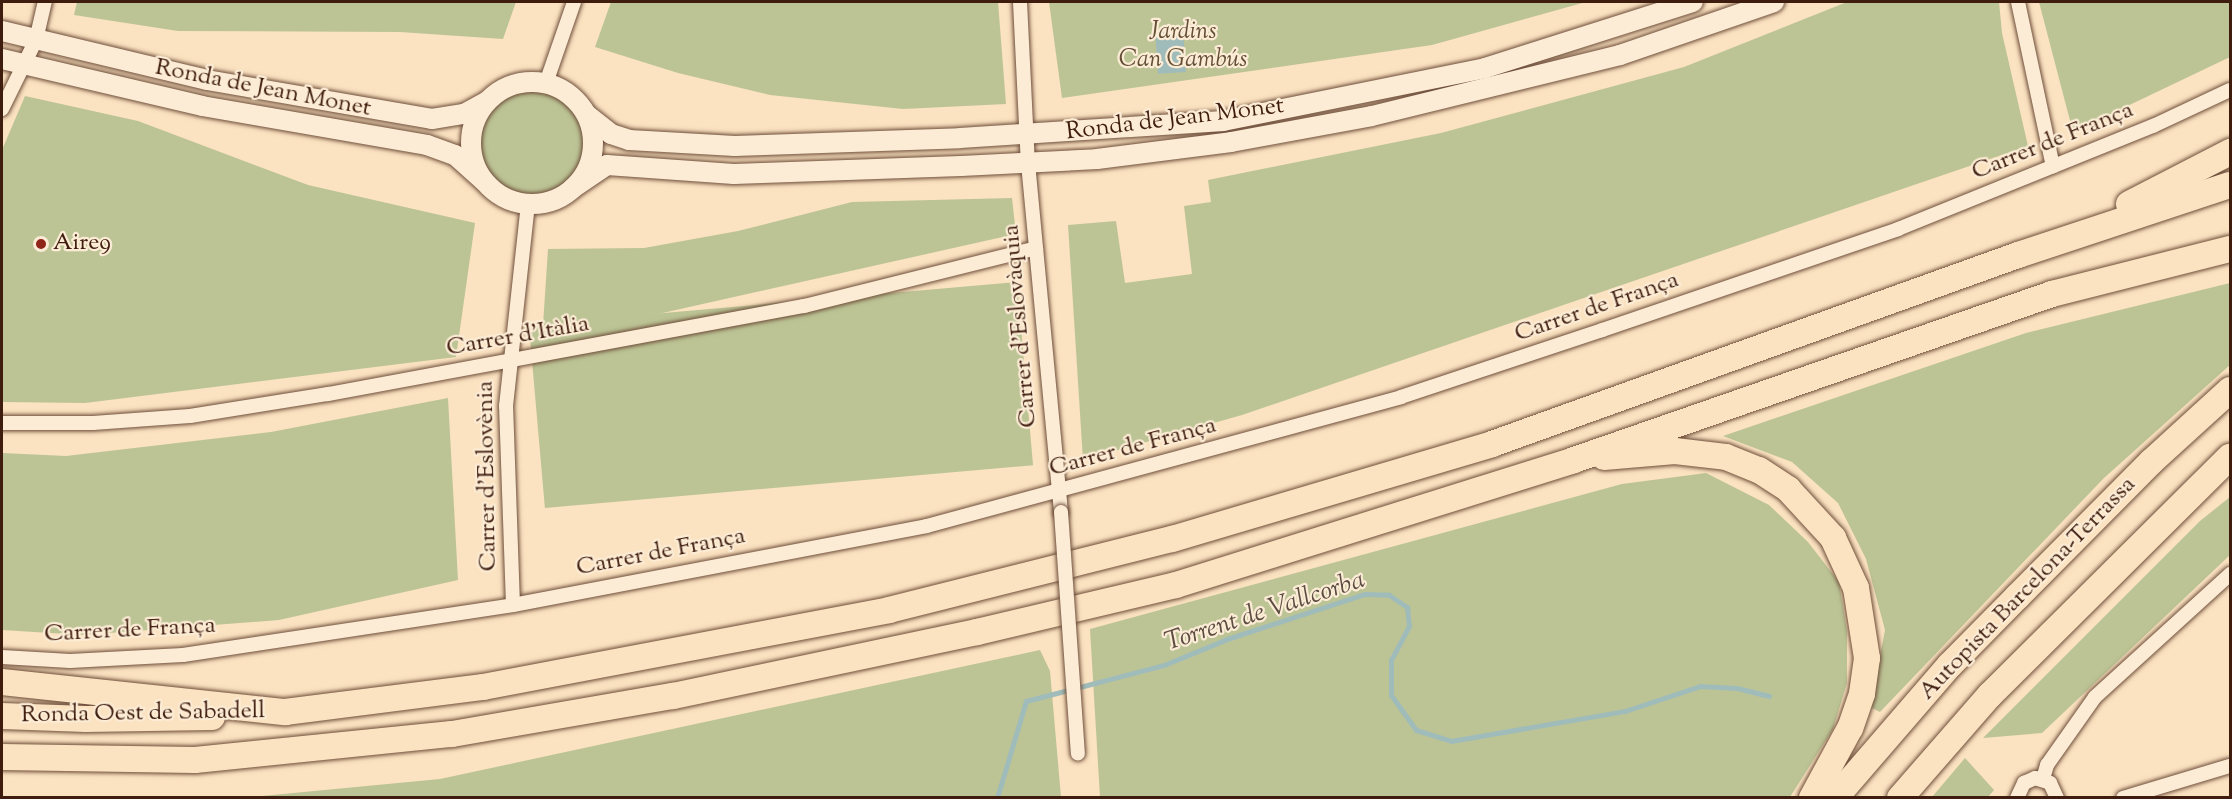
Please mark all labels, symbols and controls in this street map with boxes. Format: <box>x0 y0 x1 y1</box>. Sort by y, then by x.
park label: Jardins Can Gambús <box>1119 19 1247 75</box>
street label: Ronda de Jean Monet <box>153 54 373 124</box>
street label: Ronda de Jean Monet <box>1064 92 1286 148</box>
street label: Carrer de França <box>1968 97 2138 187</box>
street label: Carrer d'Eslovàquia <box>998 223 1044 429</box>
place label: Aire9 <box>53 230 111 258</box>
marker: Aire9 <box>34 237 48 251</box>
street label: Carrer de França <box>1511 266 1683 350</box>
street label: Carrer d'Itàlia <box>444 310 592 364</box>
street label: Carrer d'Eslovènia <box>472 380 504 572</box>
street label: Carrer de França <box>1046 412 1220 484</box>
street label: Autopista Barcelona-Terrassa <box>1914 471 2142 707</box>
street label: Carrer de França <box>574 523 748 583</box>
water label: Torrent de Vallcorba <box>1161 565 1369 659</box>
street label: Carrer de França <box>44 612 216 650</box>
street label: Ronda Oest de Sabadell <box>21 697 265 731</box>

